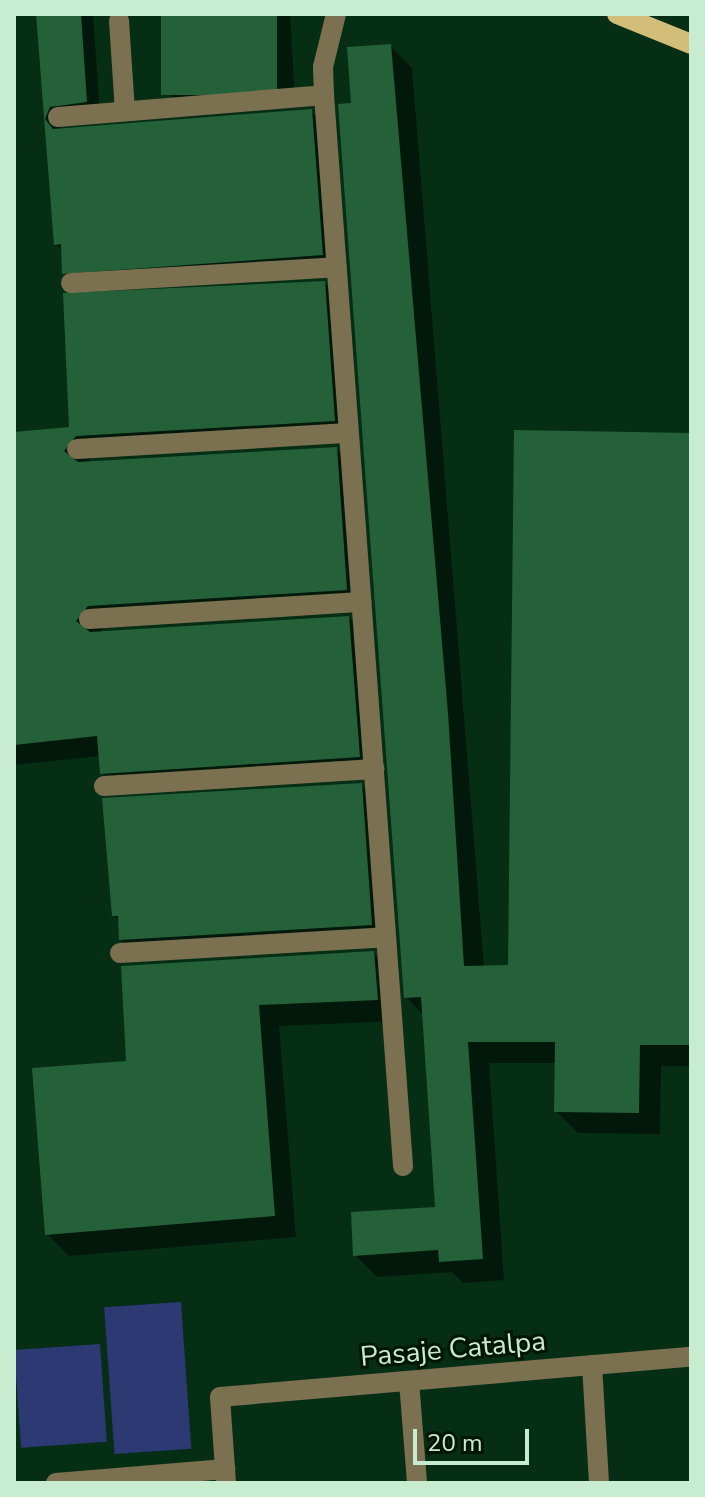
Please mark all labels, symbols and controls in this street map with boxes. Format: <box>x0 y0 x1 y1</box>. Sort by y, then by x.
street label: Pasaje Catalpa <box>359 1324 547 1374</box>
scale bar <box>417 1413 533 1463</box>
text: 20 m <box>427 1427 483 1459</box>

